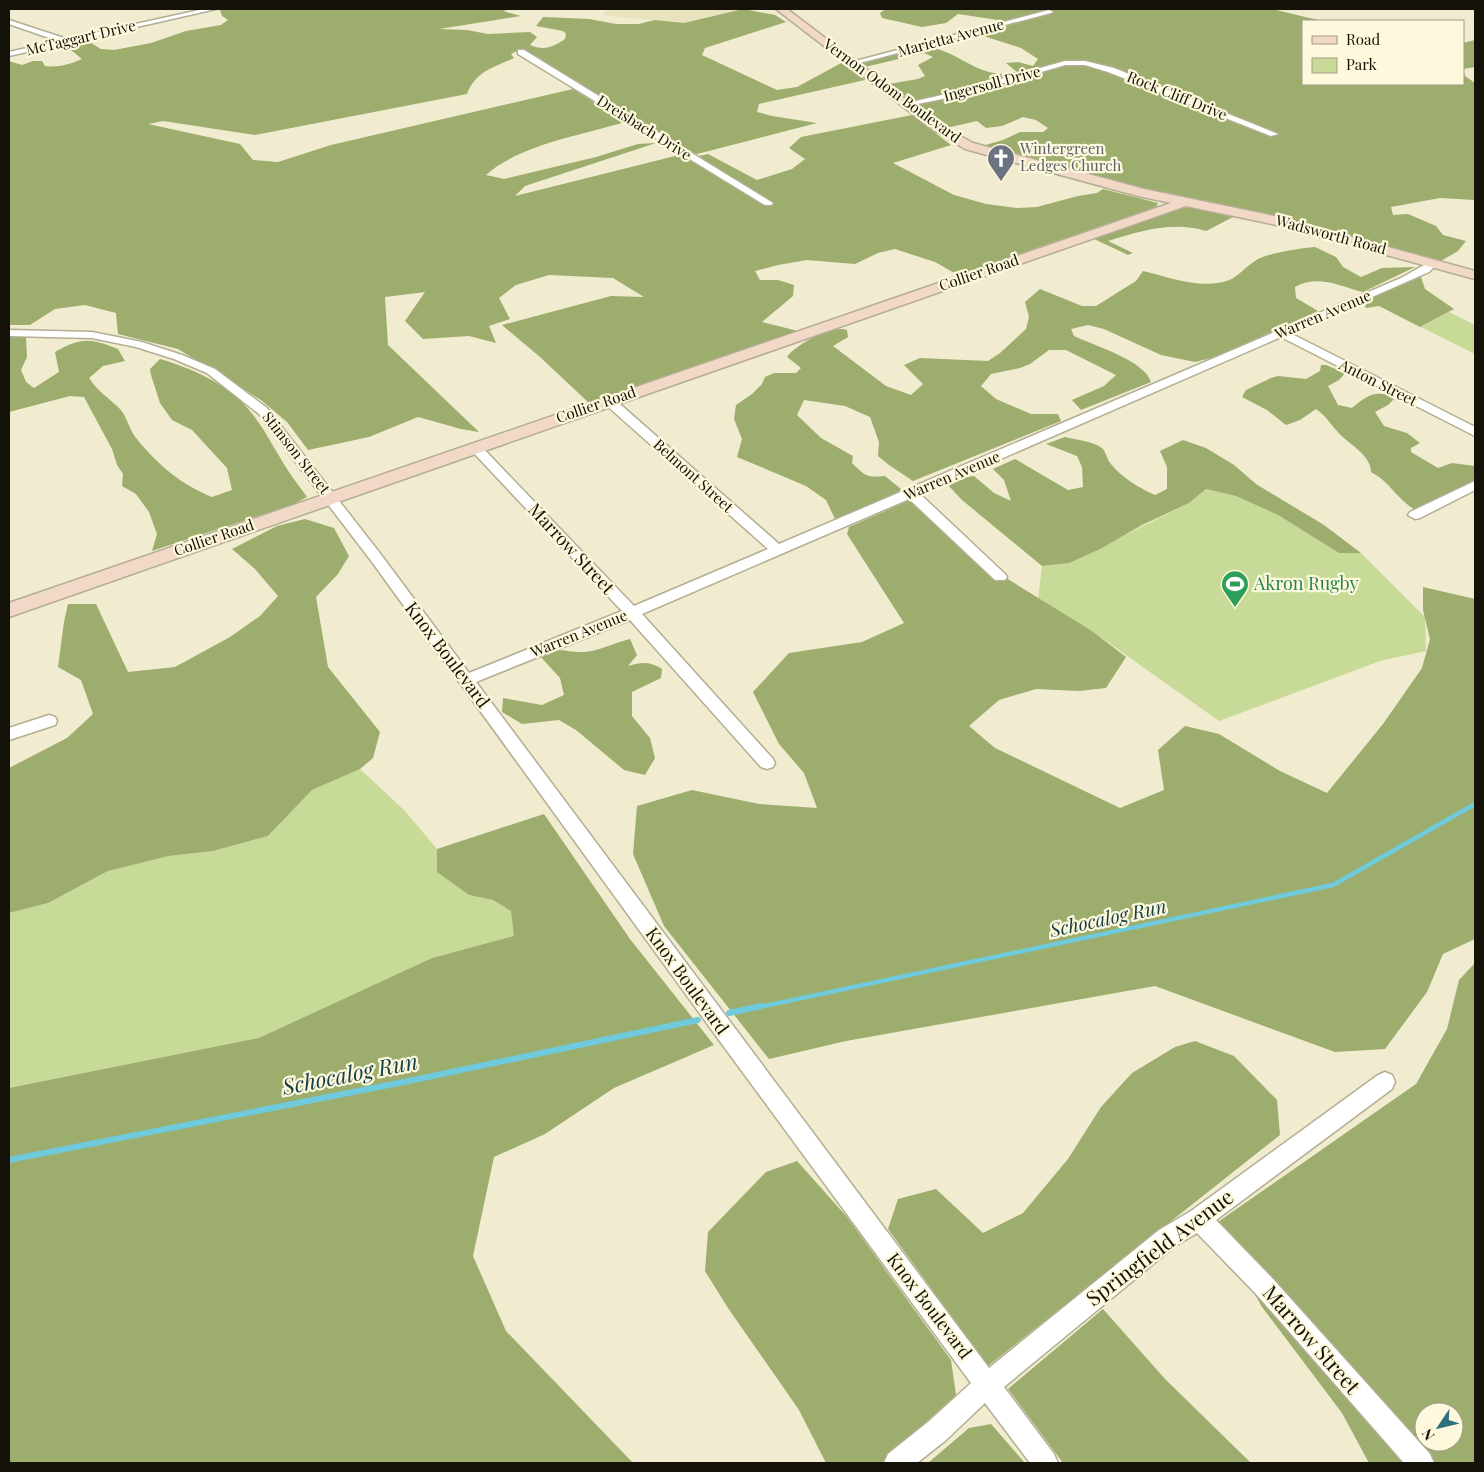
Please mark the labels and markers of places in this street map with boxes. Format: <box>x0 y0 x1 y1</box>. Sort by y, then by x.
place label: Wintergreen Ledges Church <box>1019 138 1121 175</box>
church icon: Wintergreen Ledges Church <box>986 143 1016 182</box>
sports icon: Akron Rugby <box>1220 569 1250 608</box>
place label: Akron Rugby <box>1253 571 1359 595</box>

